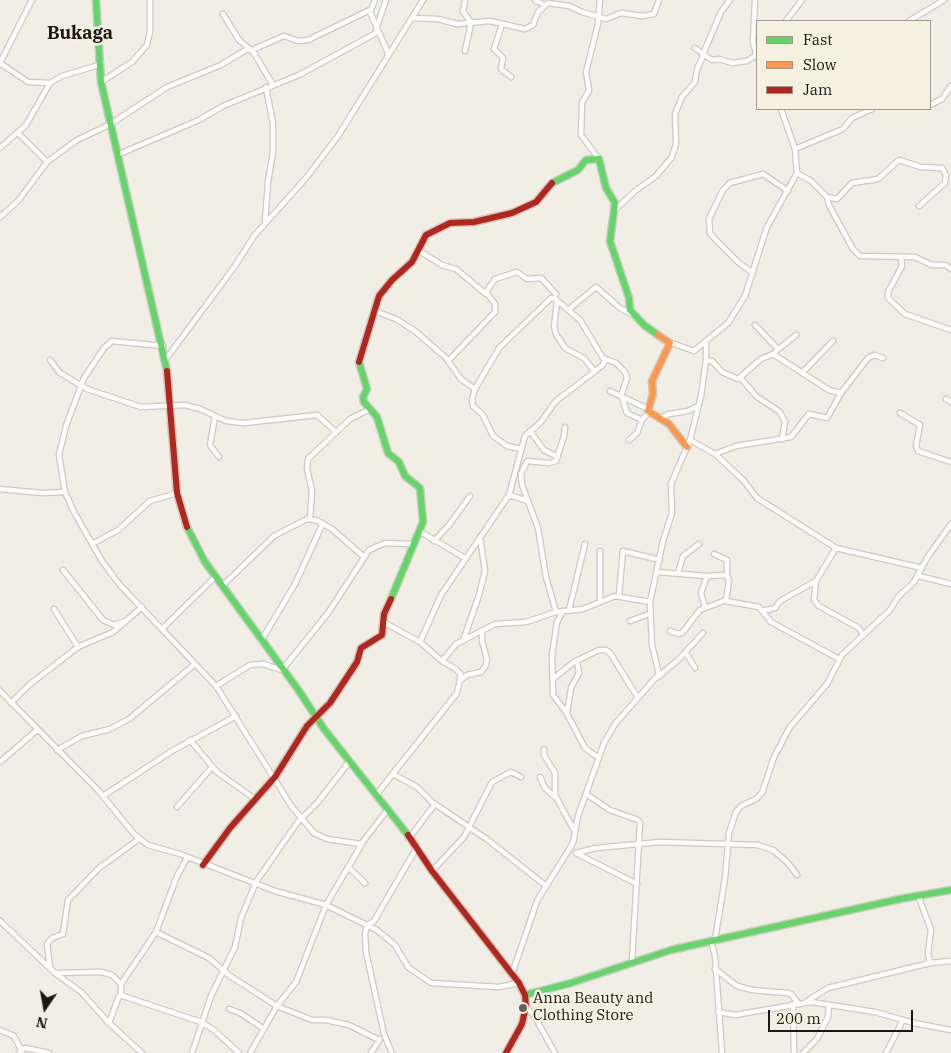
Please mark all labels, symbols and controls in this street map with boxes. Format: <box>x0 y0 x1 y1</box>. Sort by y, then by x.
legend <box>756 20 931 110</box>
district label: Bukaga <box>47 23 113 45</box>
text: Fast <box>803 30 833 49</box>
text: Slow <box>803 55 836 74</box>
text: Jam <box>803 80 832 99</box>
north arrow <box>20 983 70 1033</box>
place label: Anna Beauty and Clothing Store <box>533 990 653 1025</box>
scale bar <box>771 1000 916 1032</box>
marker: Anna Beauty and Clothing Store <box>517 1002 529 1014</box>
text: 200 m <box>776 1009 821 1028</box>
text: N <box>35 1013 49 1033</box>

